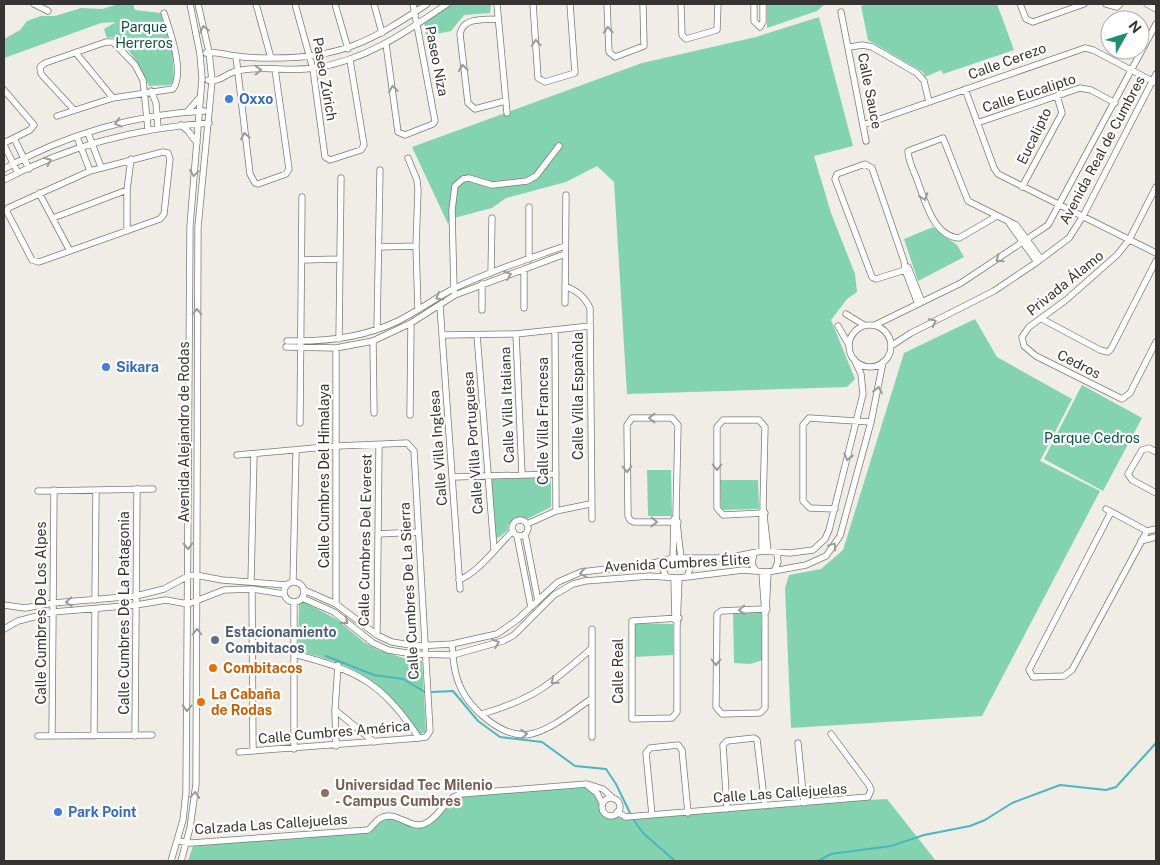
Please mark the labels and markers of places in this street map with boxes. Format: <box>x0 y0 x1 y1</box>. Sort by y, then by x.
place label: Oxxo <box>239 91 273 107</box>
marker: Oxxo <box>223 93 235 105</box>
place label: Sikara <box>116 359 159 375</box>
marker: Sikara <box>100 361 112 373</box>
place label: Estacionamiento Combitacos <box>225 624 337 656</box>
marker: Estacionamiento Combitacos <box>209 634 221 646</box>
place label: Combitacos <box>223 660 303 676</box>
marker: Combitacos <box>207 662 219 674</box>
place label: La Cabaña de Rodas <box>211 686 281 718</box>
marker: La Cabaña de Rodas <box>195 696 207 708</box>
place label: Universidad Tec Milenio - Campus Cumbres <box>335 777 493 809</box>
marker: Universidad Tec Milenio - Campus Cumbres <box>319 787 331 799</box>
place label: Park Point <box>68 804 137 820</box>
marker: Park Point <box>52 806 64 818</box>

